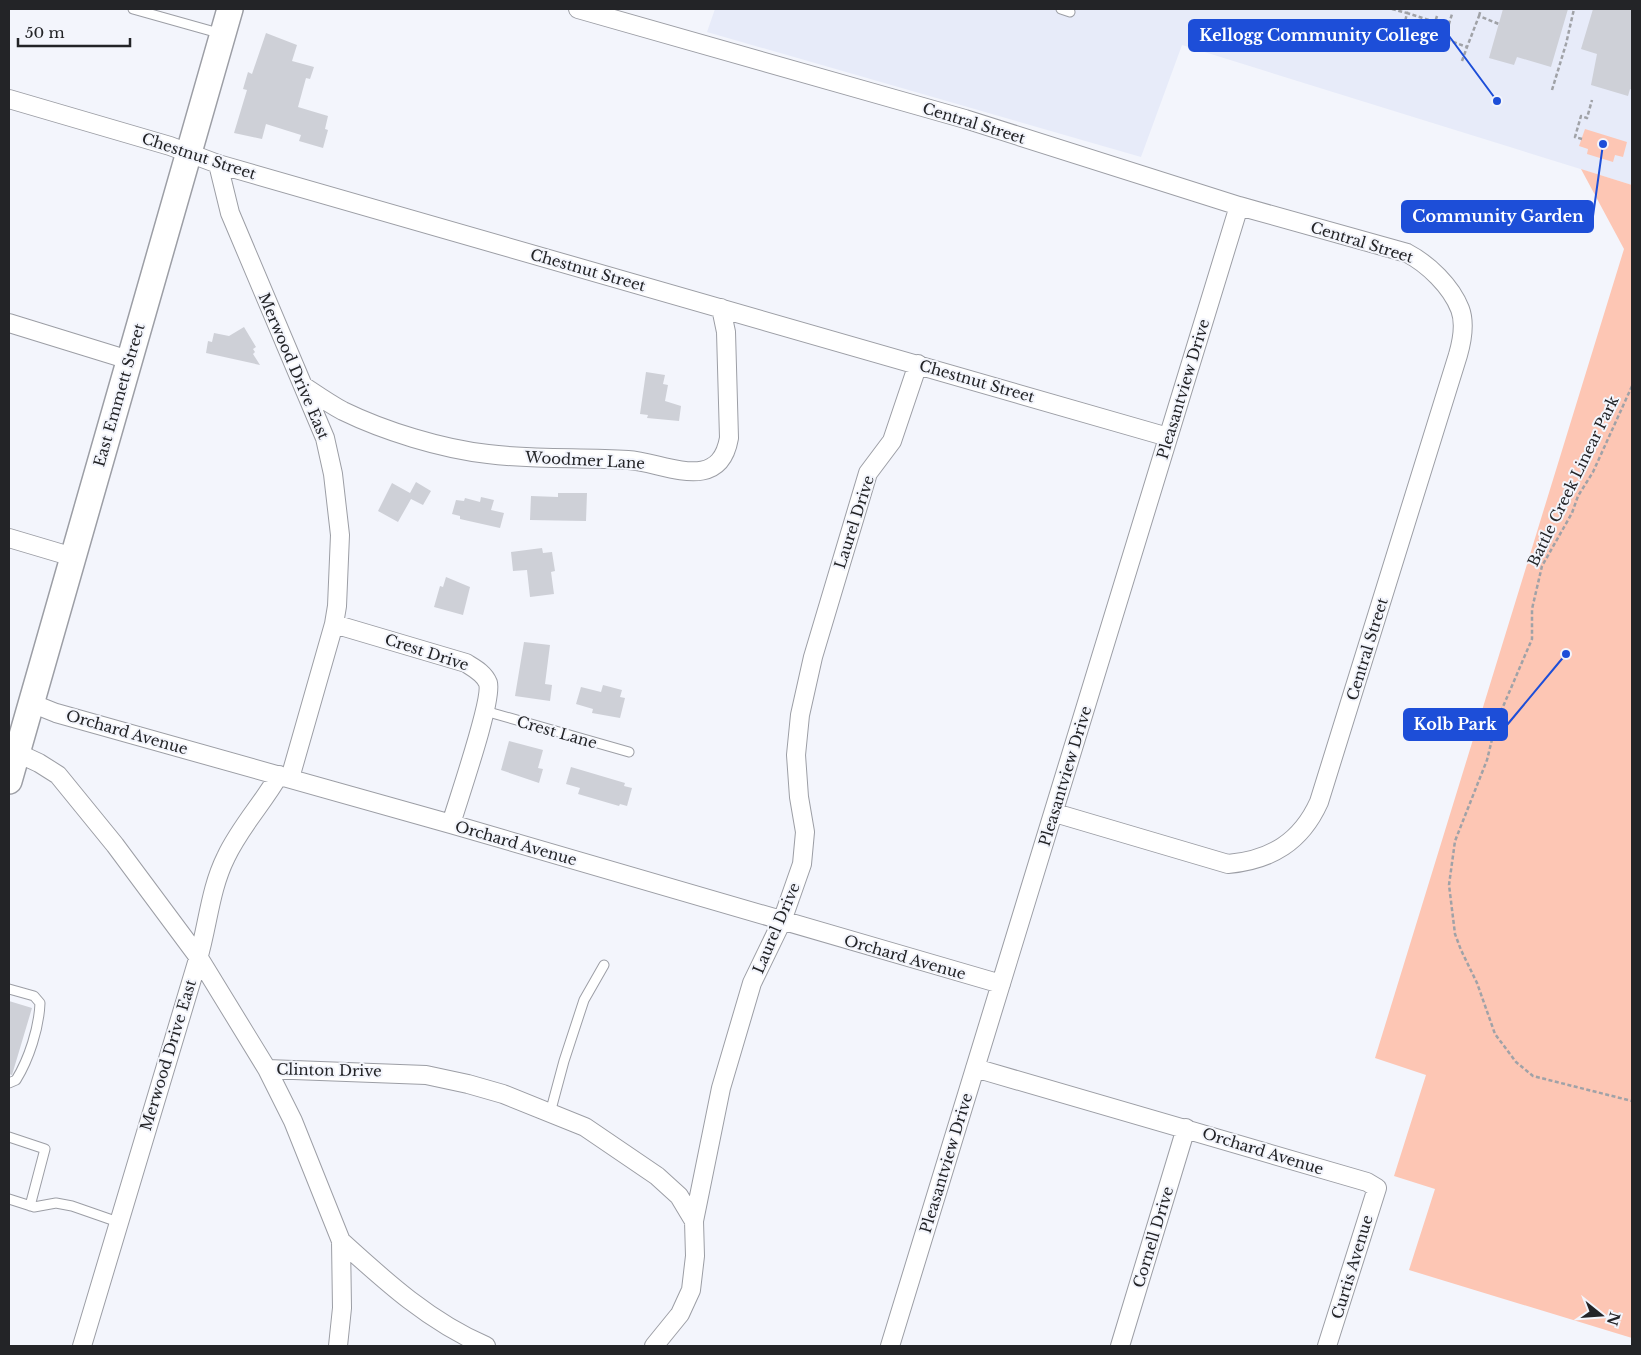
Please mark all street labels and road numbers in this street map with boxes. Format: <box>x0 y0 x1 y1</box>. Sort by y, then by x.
street label: Central Street <box>920 98 1028 148</box>
street label: Chestnut Street <box>140 129 259 184</box>
street label: Central Street <box>1308 217 1416 267</box>
street label: Chestnut Street <box>528 244 648 296</box>
street label: Merwood Drive East <box>255 290 334 442</box>
street label: Pleasantview Drive <box>1153 317 1213 461</box>
street label: East Emmett Street <box>89 321 149 469</box>
street label: Chestnut Street <box>917 355 1037 407</box>
street label: Battle Creek Linear Park <box>1523 392 1623 569</box>
street label: Woodmer Lane <box>524 447 645 473</box>
street label: Laurel Drive <box>830 473 878 571</box>
street label: Central Street <box>1342 595 1392 703</box>
street label: Crest Drive <box>383 629 471 675</box>
street label: Pleasantview Drive <box>1035 704 1095 848</box>
street label: Orchard Avenue <box>64 706 190 758</box>
street label: Crest Lane <box>515 711 599 753</box>
street label: Orchard Avenue <box>453 817 579 869</box>
street label: Laurel Drive <box>748 880 804 976</box>
street label: Orchard Avenue <box>842 931 968 983</box>
street label: Merwood Drive East <box>136 977 200 1133</box>
street label: Clinton Drive <box>276 1060 382 1080</box>
street label: Pleasantview Drive <box>916 1091 976 1235</box>
street label: Orchard Avenue <box>1200 1124 1326 1178</box>
street label: Cornell Drive <box>1129 1184 1177 1290</box>
street label: Curtis Avenue <box>1327 1213 1377 1321</box>

